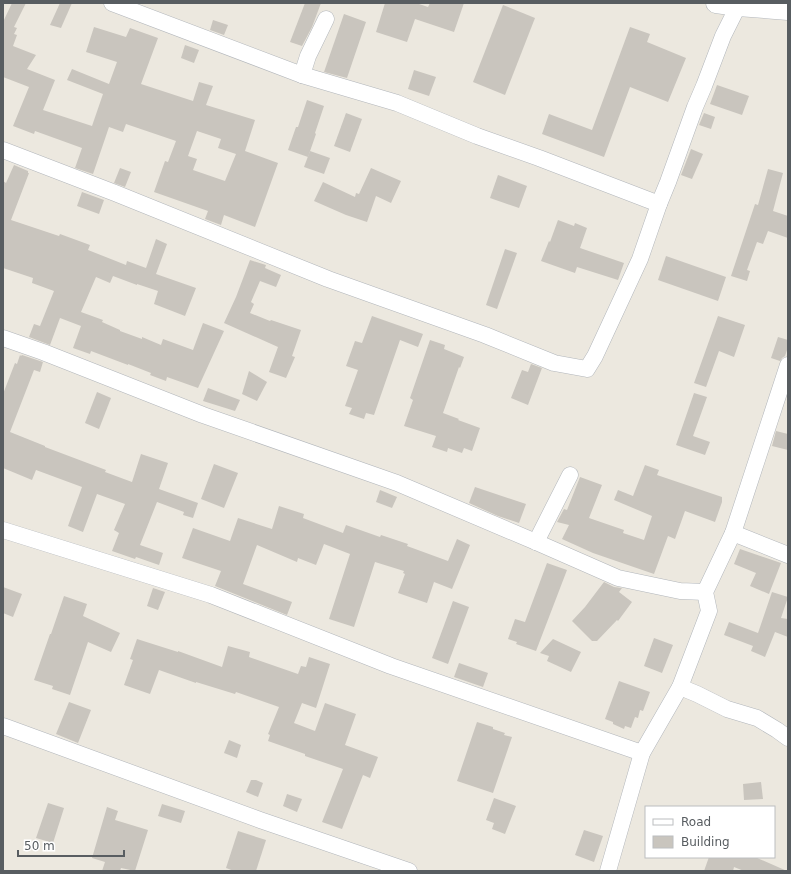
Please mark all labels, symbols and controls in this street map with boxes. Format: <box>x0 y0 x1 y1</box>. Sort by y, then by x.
legend <box>645 806 775 858</box>
text: Road <box>681 815 711 829</box>
scale bar <box>18 832 124 858</box>
text: Building <box>681 835 730 849</box>
text: 50 m <box>24 839 55 853</box>

